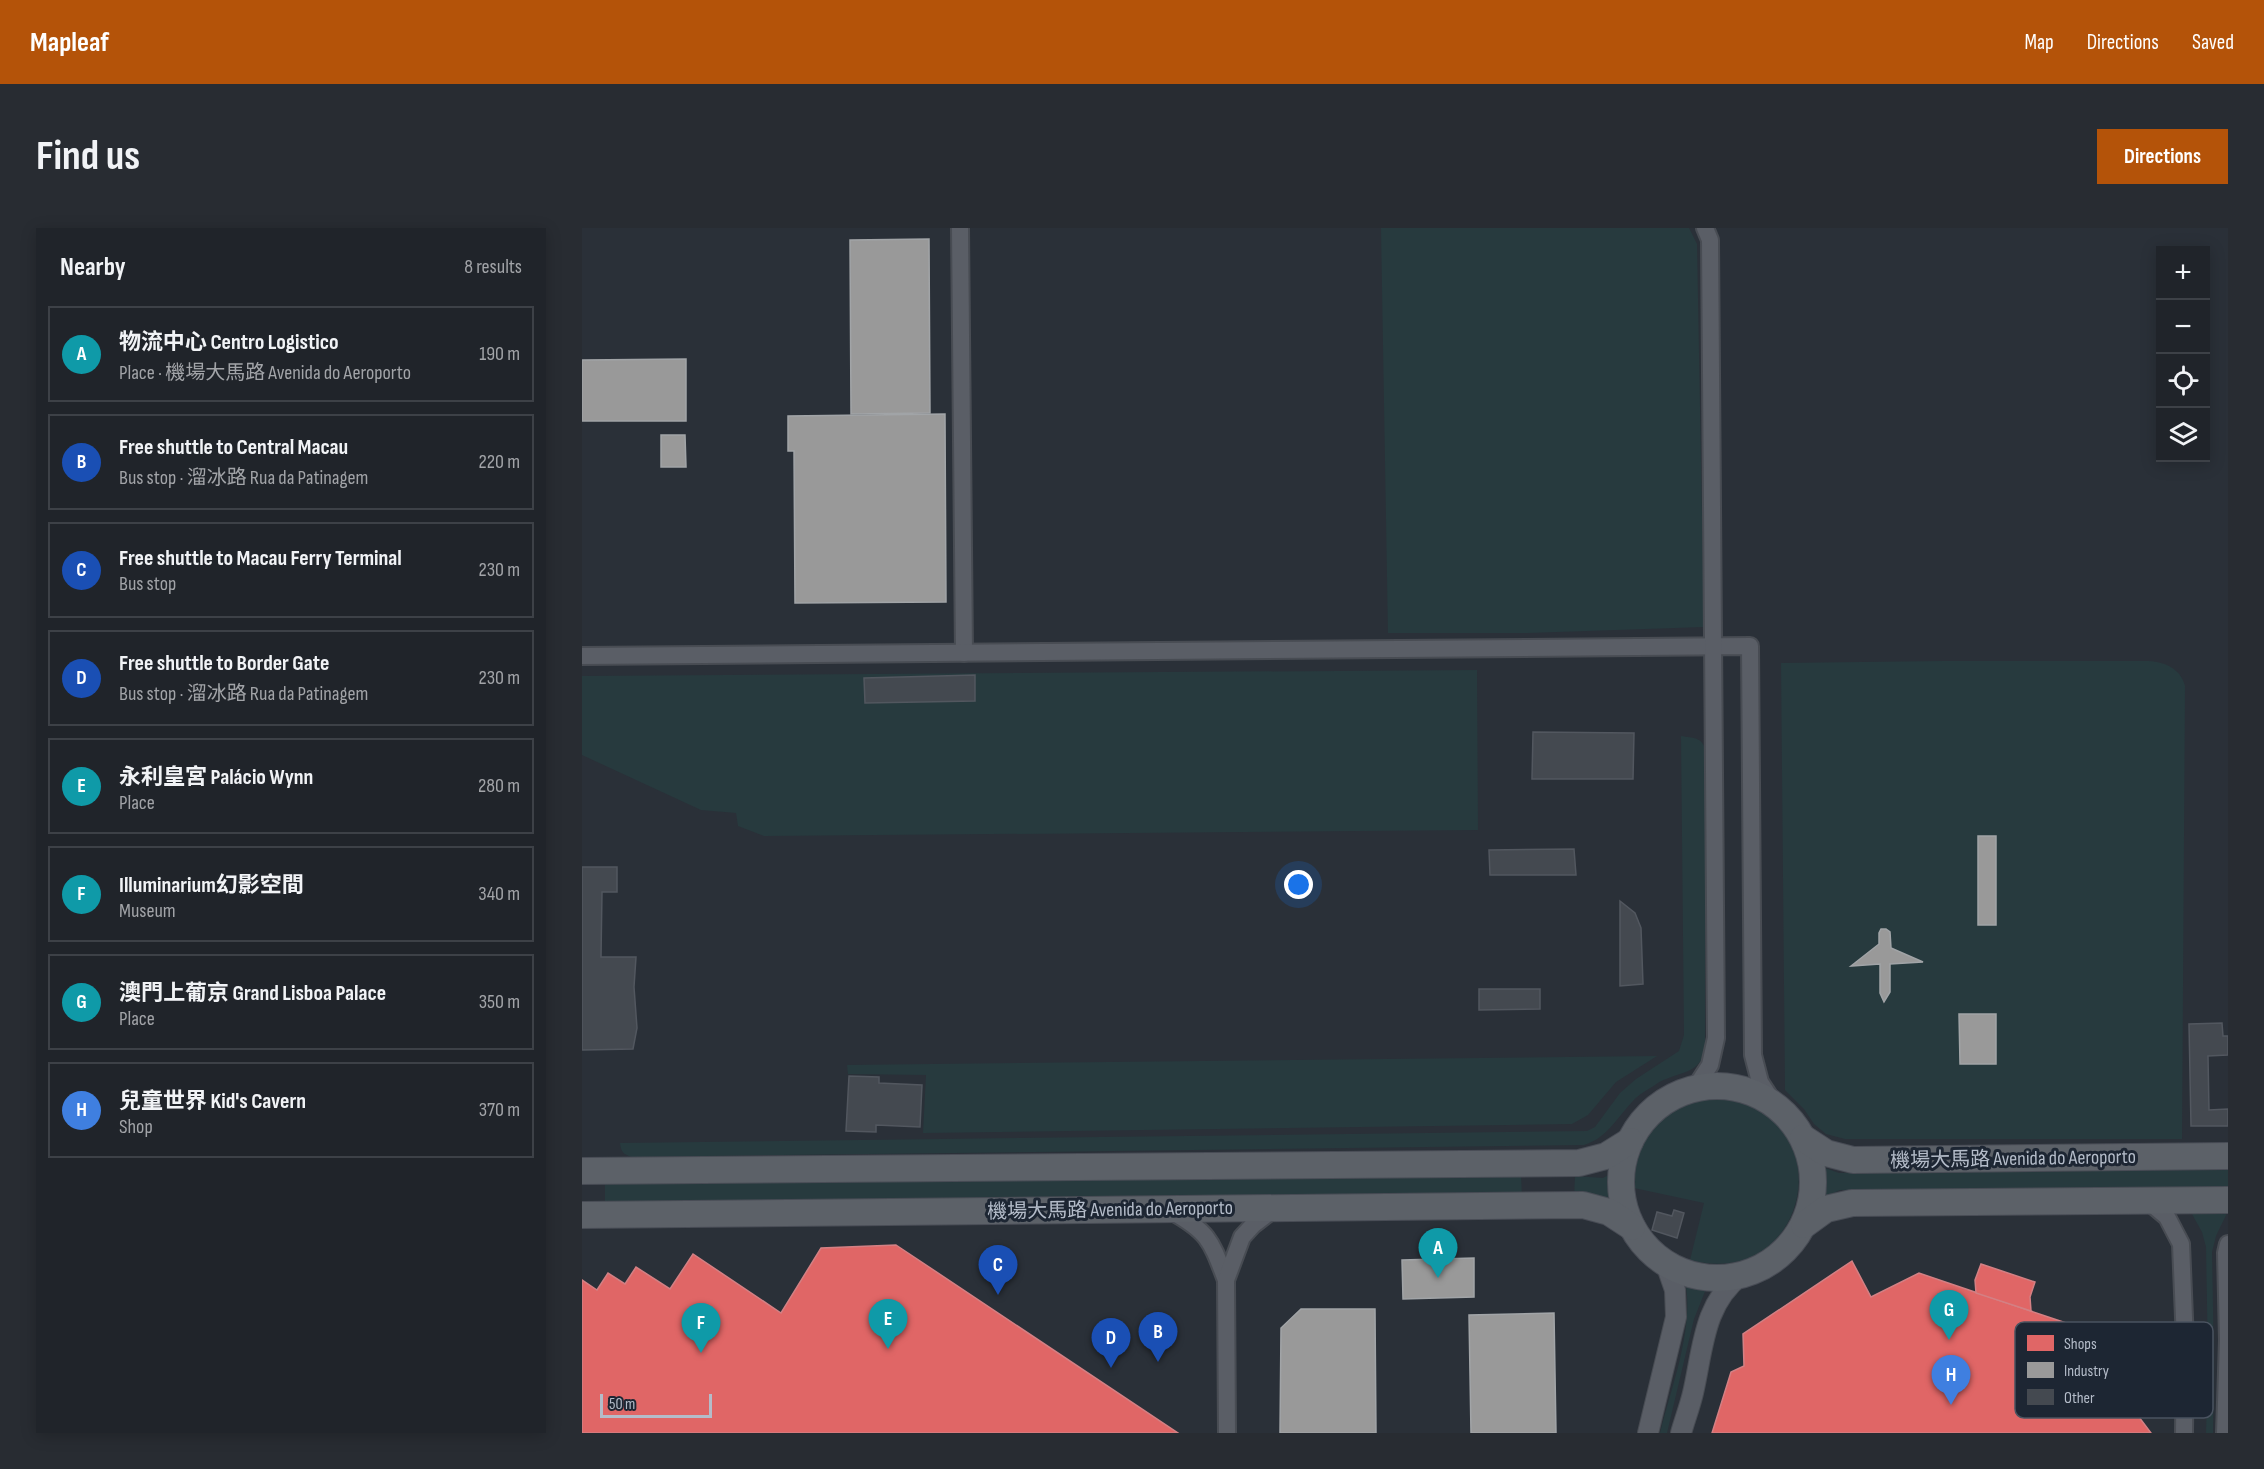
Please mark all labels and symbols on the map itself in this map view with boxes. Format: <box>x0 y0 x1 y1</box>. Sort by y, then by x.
your location <box>1284 870 1313 899</box>
street label: 機場大馬路 Avenida do Aeroporto <box>1890 1145 2136 1173</box>
street label: 機場大馬路 Avenida do Aeroporto <box>987 1196 1233 1224</box>
pin: A <box>1418 1228 1458 1278</box>
pin: C <box>978 1246 1018 1295</box>
pin: G <box>1930 1290 1968 1340</box>
pin: E <box>868 1300 908 1349</box>
pin: F <box>682 1304 720 1353</box>
pin: B <box>1138 1312 1178 1362</box>
pin: D <box>1092 1318 1130 1368</box>
legend <box>2015 1322 2213 1418</box>
text: Shops <box>2064 1335 2097 1354</box>
pin: H <box>1932 1356 1970 1405</box>
text: Industry <box>2064 1362 2109 1381</box>
text: Other <box>2064 1389 2095 1408</box>
scale bar <box>600 1391 712 1418</box>

